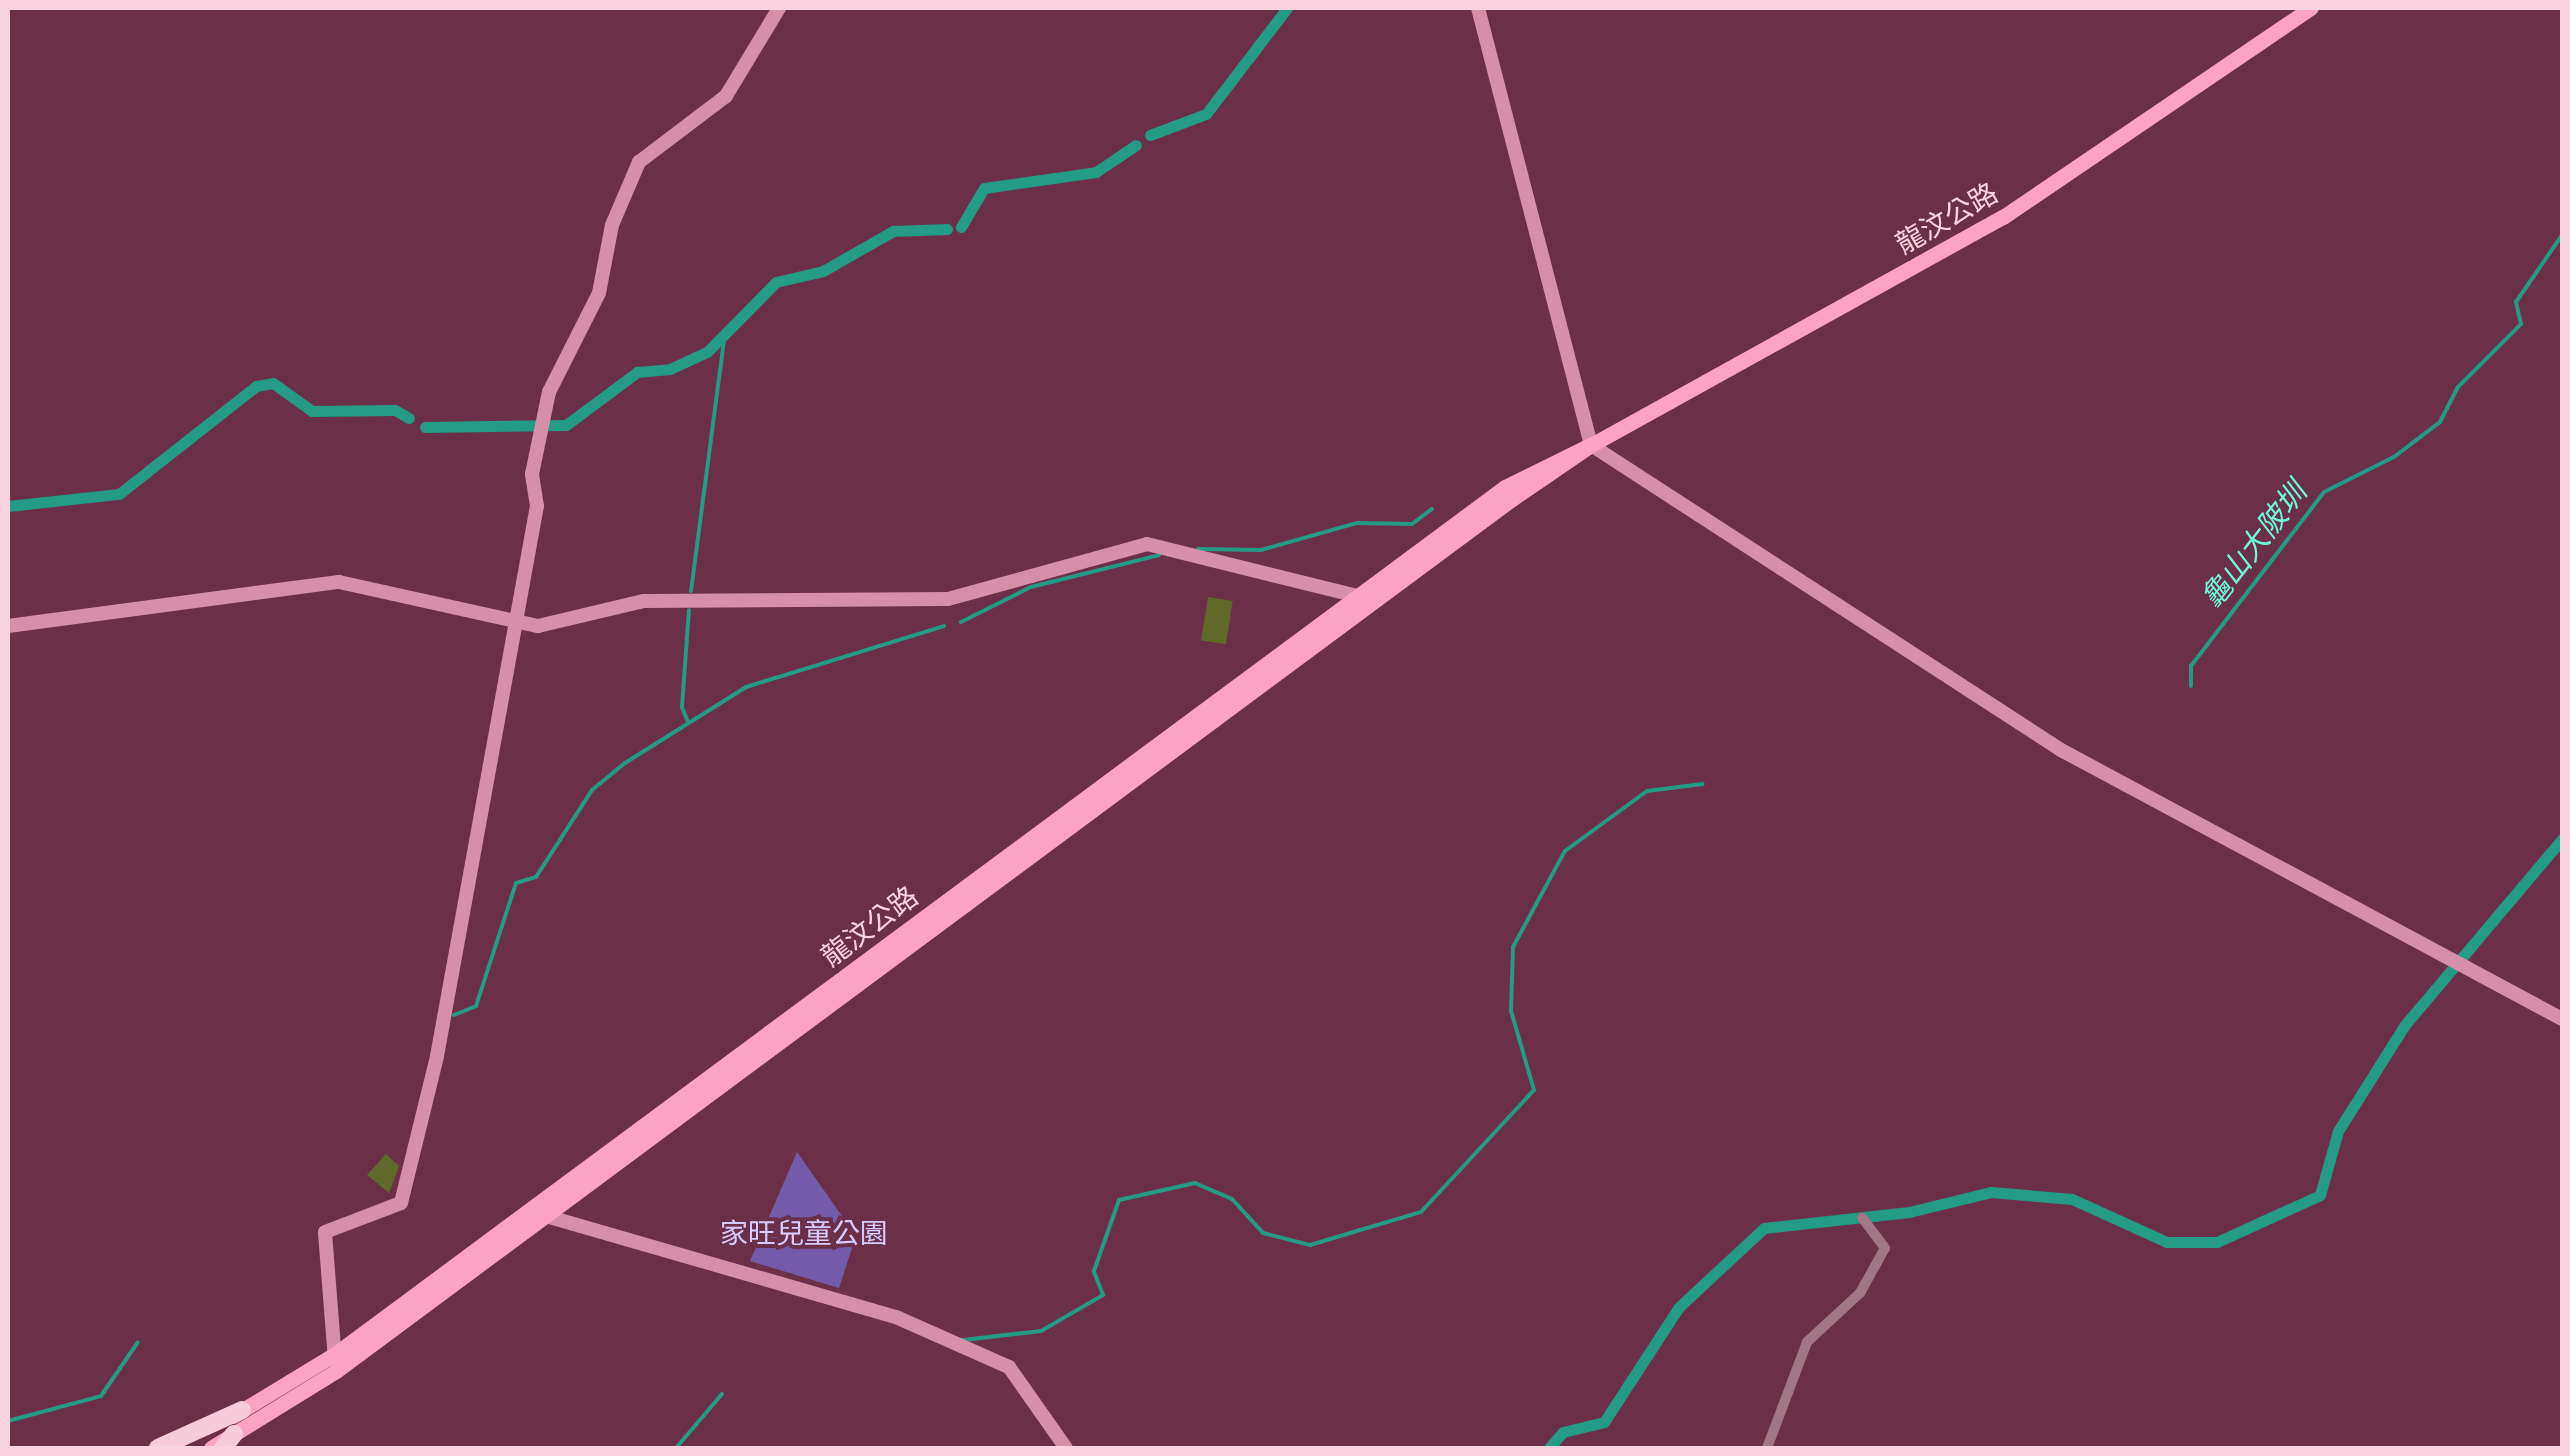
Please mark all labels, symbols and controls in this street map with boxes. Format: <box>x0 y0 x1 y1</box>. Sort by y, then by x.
street label: 龍汶公路 <box>1890 176 2004 262</box>
water label: 龜山大陂圳 <box>2195 476 2315 616</box>
street label: 龍汶公路 <box>815 880 925 974</box>
park label: 家旺兒童公園 <box>720 1217 888 1251</box>

